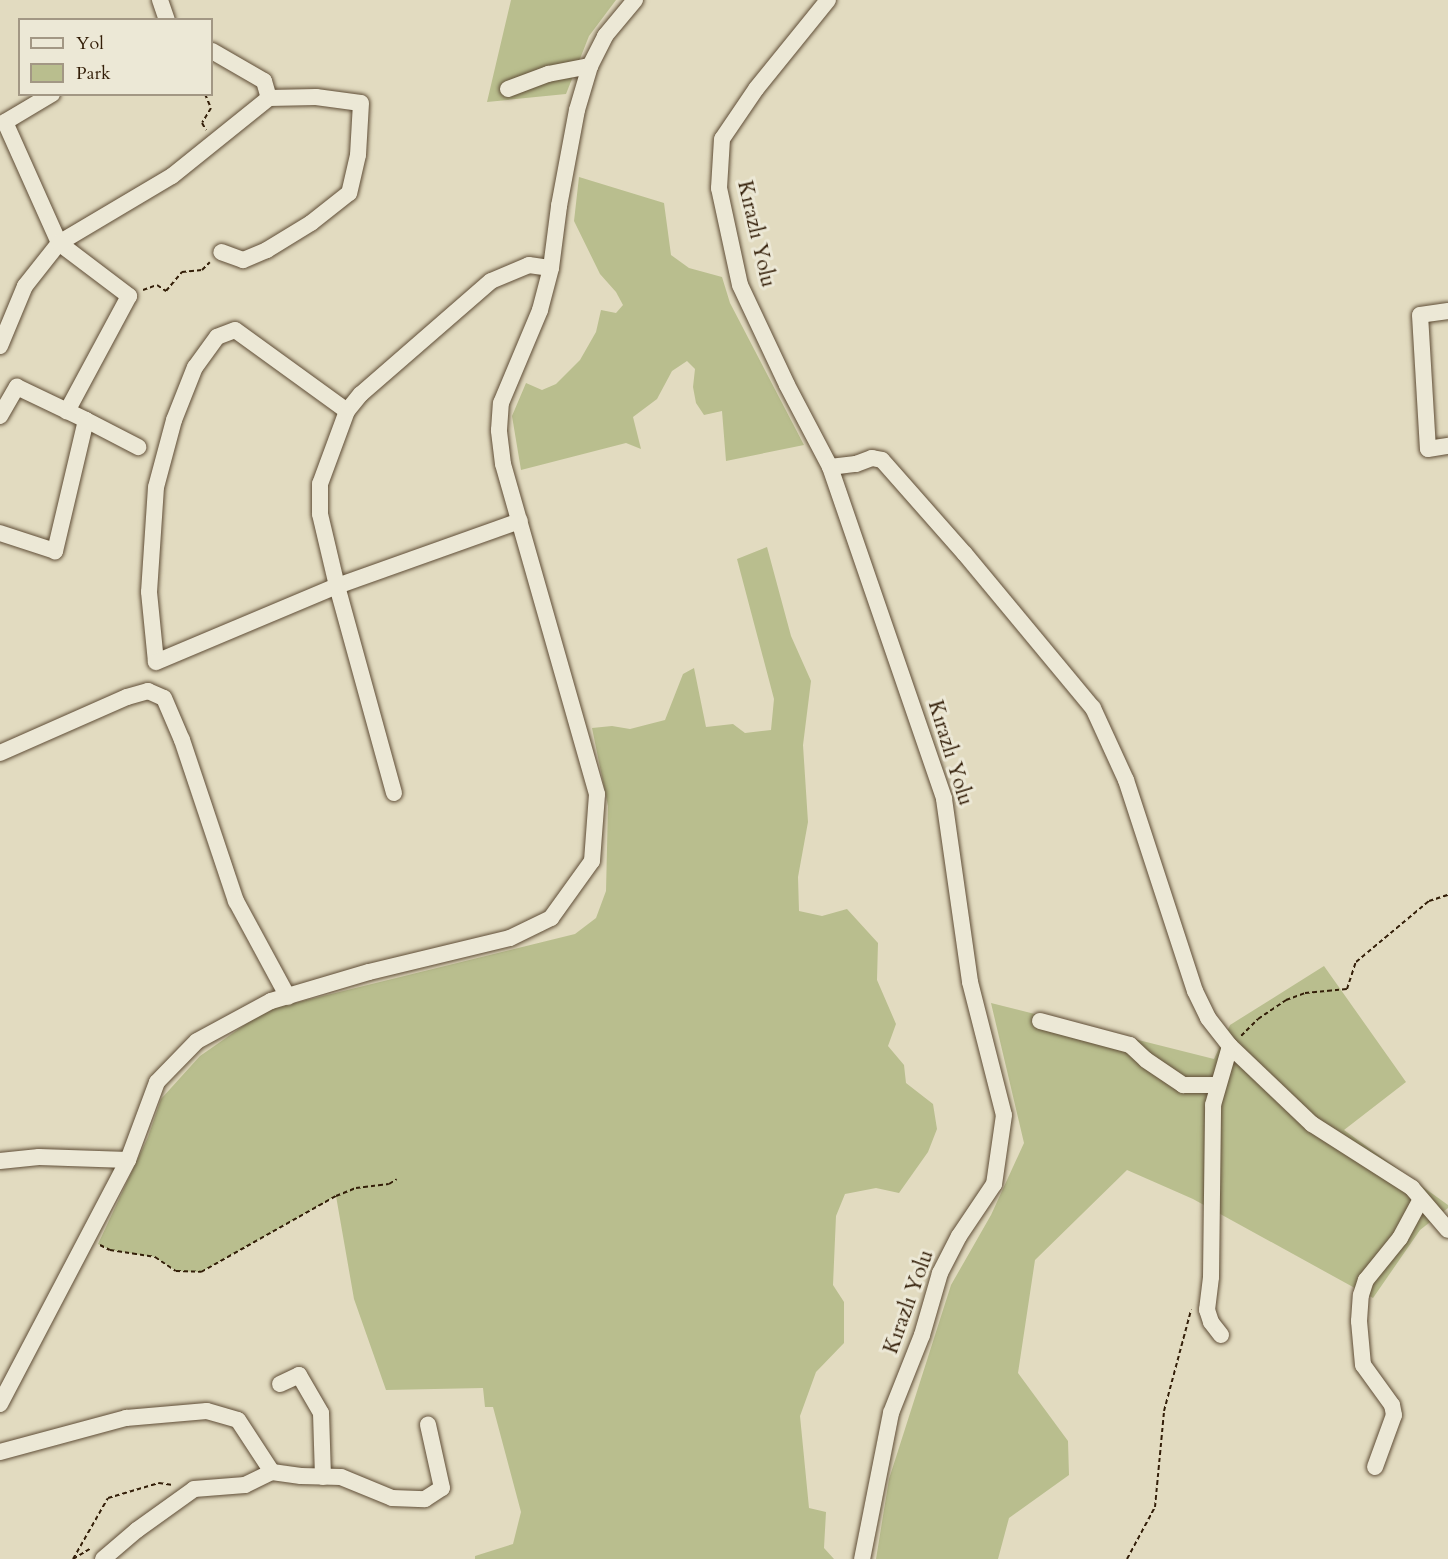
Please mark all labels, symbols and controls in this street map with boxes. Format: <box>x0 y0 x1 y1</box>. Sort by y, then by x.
legend <box>18 18 213 96</box>
text: Yol <box>76 31 104 56</box>
text: Park <box>76 61 111 86</box>
street label: Kırazlı Yolu <box>732 178 780 290</box>
street label: Kırazlı Yolu <box>922 697 978 809</box>
street label: Kırazlı Yolu <box>879 1247 939 1357</box>

